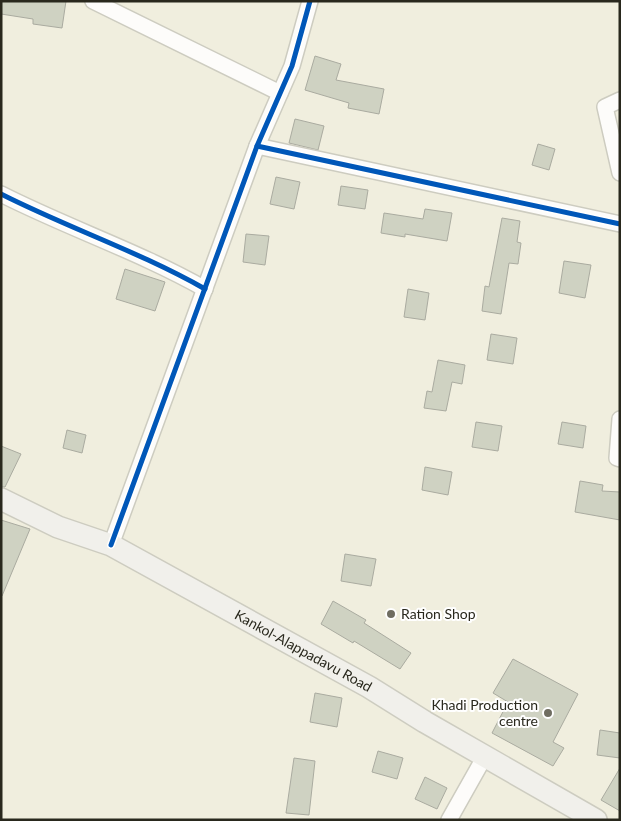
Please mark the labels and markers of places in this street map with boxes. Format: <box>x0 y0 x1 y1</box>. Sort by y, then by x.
place label: Ration Shop <box>401 605 476 622</box>
marker: Ration Shop <box>385 608 397 620</box>
place label: Khadi Production centre <box>431 696 538 729</box>
marker: Khadi Production centre <box>542 707 554 719</box>

